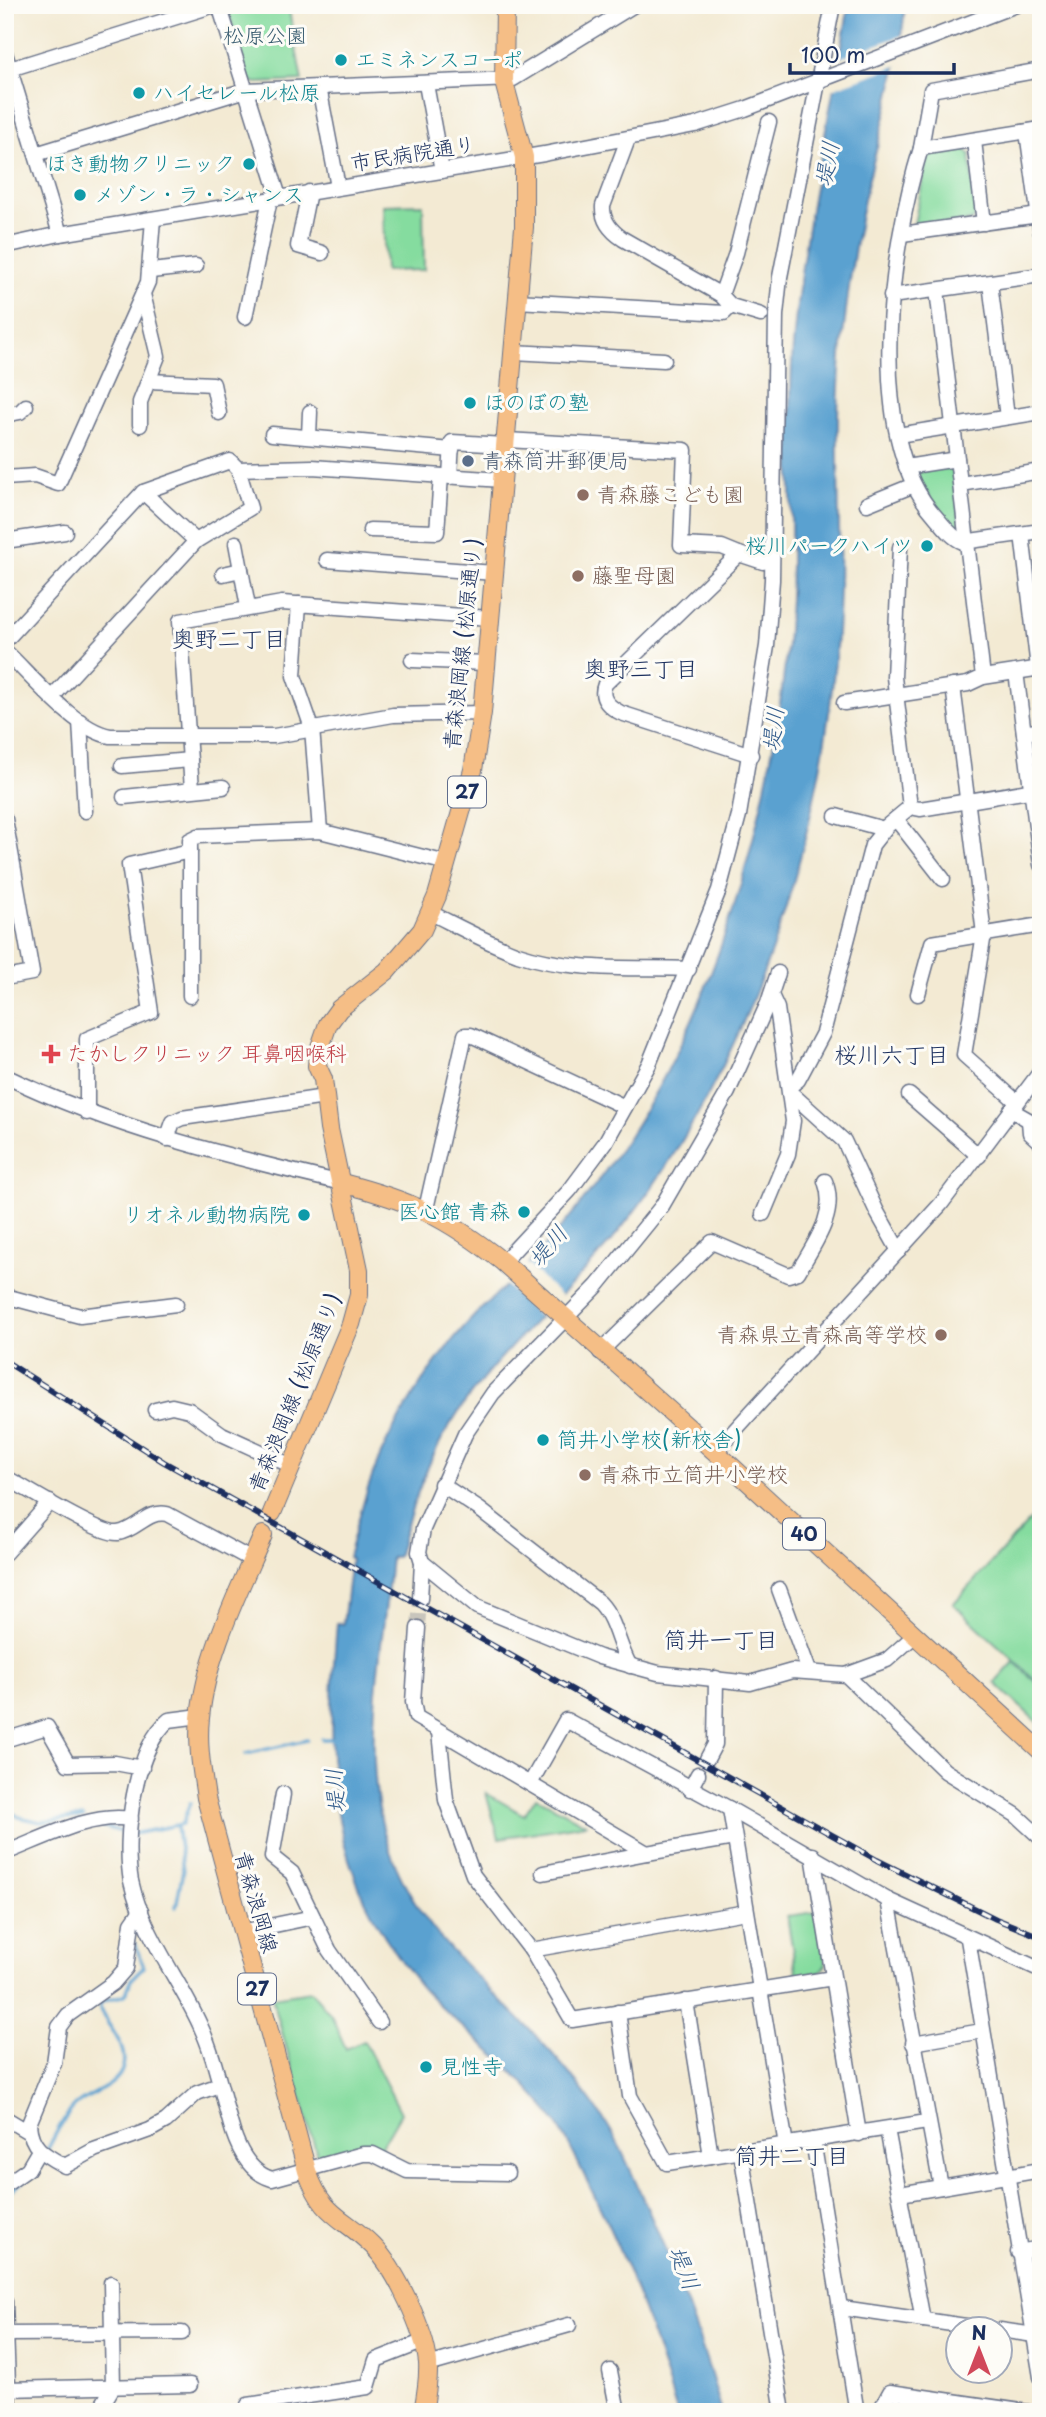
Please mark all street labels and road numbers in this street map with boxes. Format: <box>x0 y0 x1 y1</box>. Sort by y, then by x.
street label: 市民病院通り <box>348 126 477 178</box>
street label: 青森浪岡線 (松原通り) <box>434 537 488 751</box>
road number: 27 <box>448 776 486 807</box>
street label: 青森浪岡線 (松原通り) <box>239 1288 348 1497</box>
road number: 40 <box>783 1518 825 1550</box>
street label: 青森浪岡線 <box>228 1847 288 1956</box>
road number: 27 <box>238 1974 276 2005</box>

